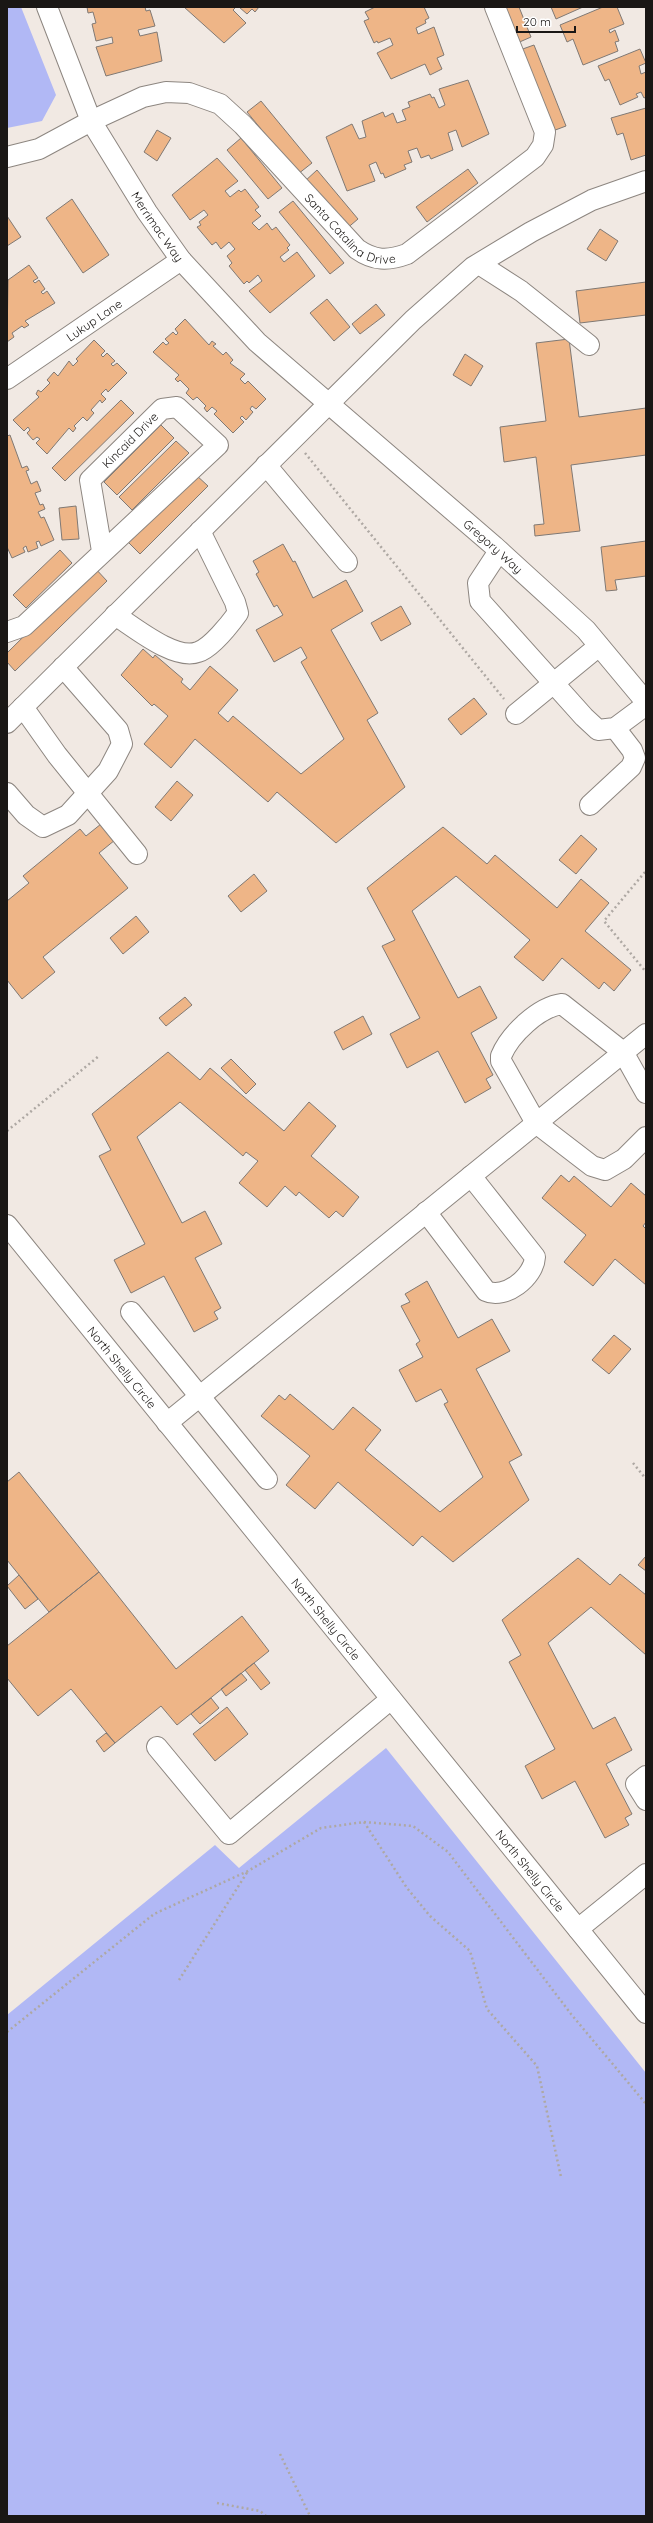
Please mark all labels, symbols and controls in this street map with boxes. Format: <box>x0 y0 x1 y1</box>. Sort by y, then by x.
scale bar <box>517 8 575 34</box>
text: 20 m <box>523 14 551 29</box>
street label: Merrimac Way <box>129 188 187 264</box>
street label: Santa Catalina Drive <box>302 190 397 266</box>
street label: Lukup Lane <box>63 295 125 344</box>
street label: Kincaid Drive <box>99 409 161 471</box>
street label: Gregory Way <box>461 516 526 576</box>
street label: North Shelly Circle <box>85 1323 160 1411</box>
street label: North Shelly Circle <box>289 1575 364 1663</box>
street label: North Shelly Circle <box>493 1826 568 1915</box>

